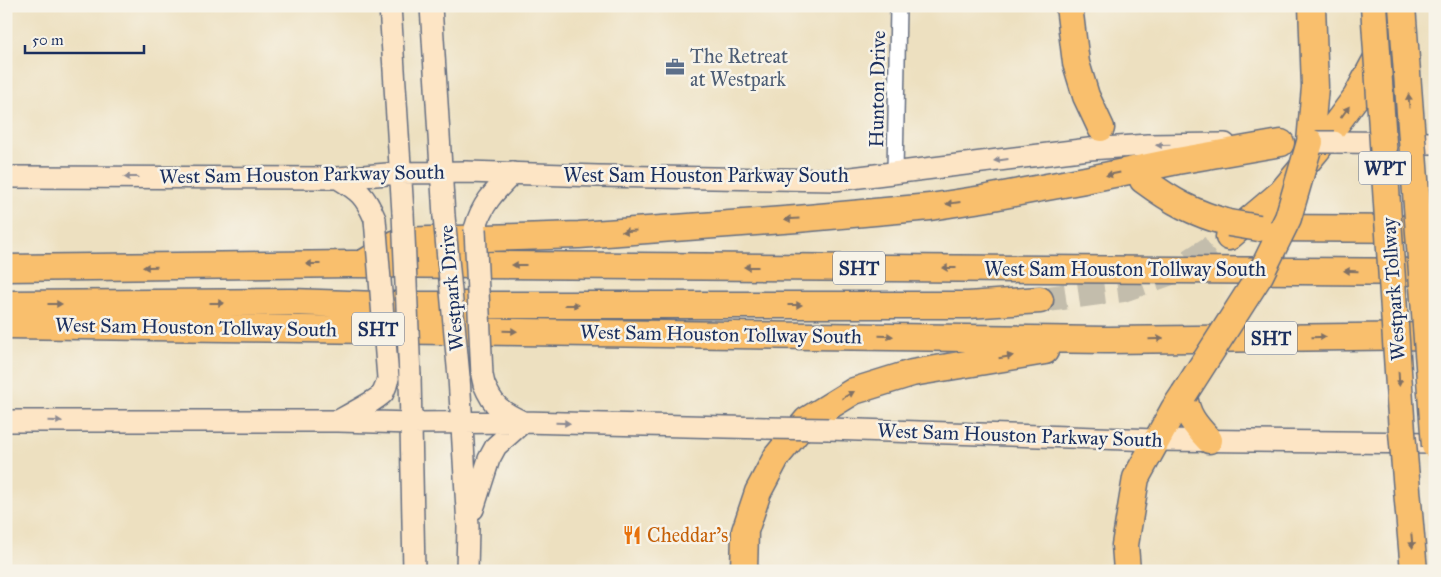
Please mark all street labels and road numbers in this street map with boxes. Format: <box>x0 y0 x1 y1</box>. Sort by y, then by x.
street label: Hunton Drive <box>864 30 890 148</box>
road number: WPT <box>1359 152 1411 184</box>
street label: West Sam Houston Parkway South <box>159 160 445 188</box>
street label: West Sam Houston Parkway South <box>563 163 849 187</box>
street label: Westpark Tollway <box>1376 216 1410 362</box>
street label: Westpark Drive <box>434 224 468 352</box>
road number: SHT <box>833 252 885 284</box>
street label: West Sam Houston Tollway South <box>984 257 1266 281</box>
road number: SHT <box>352 312 404 346</box>
street label: West Sam Houston Tollway South <box>55 313 337 341</box>
street label: West Sam Houston Tollway South <box>580 320 862 348</box>
road number: SHT <box>1245 322 1297 354</box>
street label: West Sam Houston Parkway South <box>877 418 1163 452</box>

